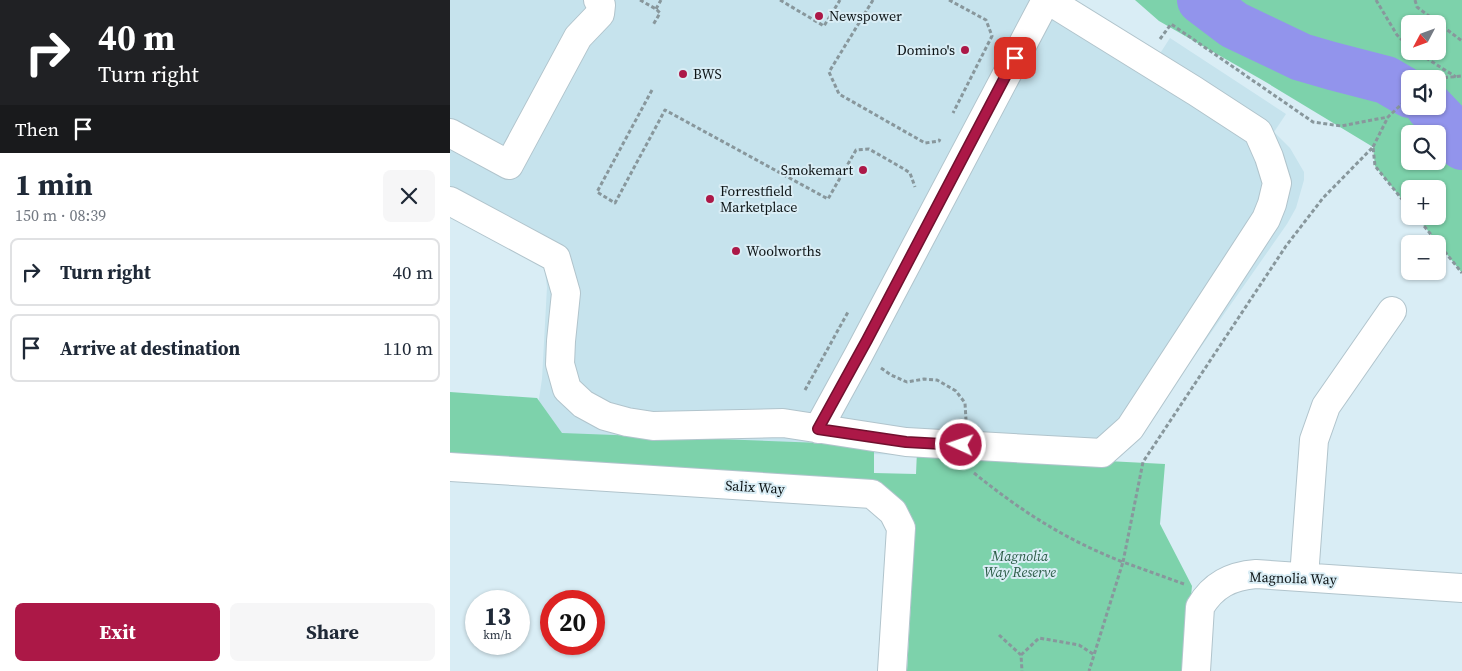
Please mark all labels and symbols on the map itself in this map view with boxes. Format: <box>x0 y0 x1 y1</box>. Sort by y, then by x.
place label: Newspower <box>829 6 902 26</box>
marker: Newspower <box>813 10 825 22</box>
north arrow <box>1401 15 1446 60</box>
pin <box>994 37 1036 79</box>
place label: Domino's <box>897 40 955 60</box>
marker: Domino's <box>959 44 971 56</box>
place label: BWS <box>693 64 722 84</box>
marker: BWS <box>677 68 689 80</box>
place label: Smokemart <box>781 160 853 180</box>
marker: Smokemart <box>857 164 869 176</box>
place label: Forrestfield Marketplace <box>720 181 797 217</box>
marker: Forrestfield Marketplace <box>704 193 716 205</box>
place label: Woolworths <box>746 241 821 261</box>
marker: Woolworths <box>730 245 742 257</box>
position arrow <box>934 418 986 470</box>
street label: Salix Way <box>725 475 786 499</box>
park label: Magnolia Way Reserve <box>984 546 1056 582</box>
street label: Magnolia Way <box>1249 566 1338 590</box>
speed limit sign: 20 <box>540 590 605 655</box>

